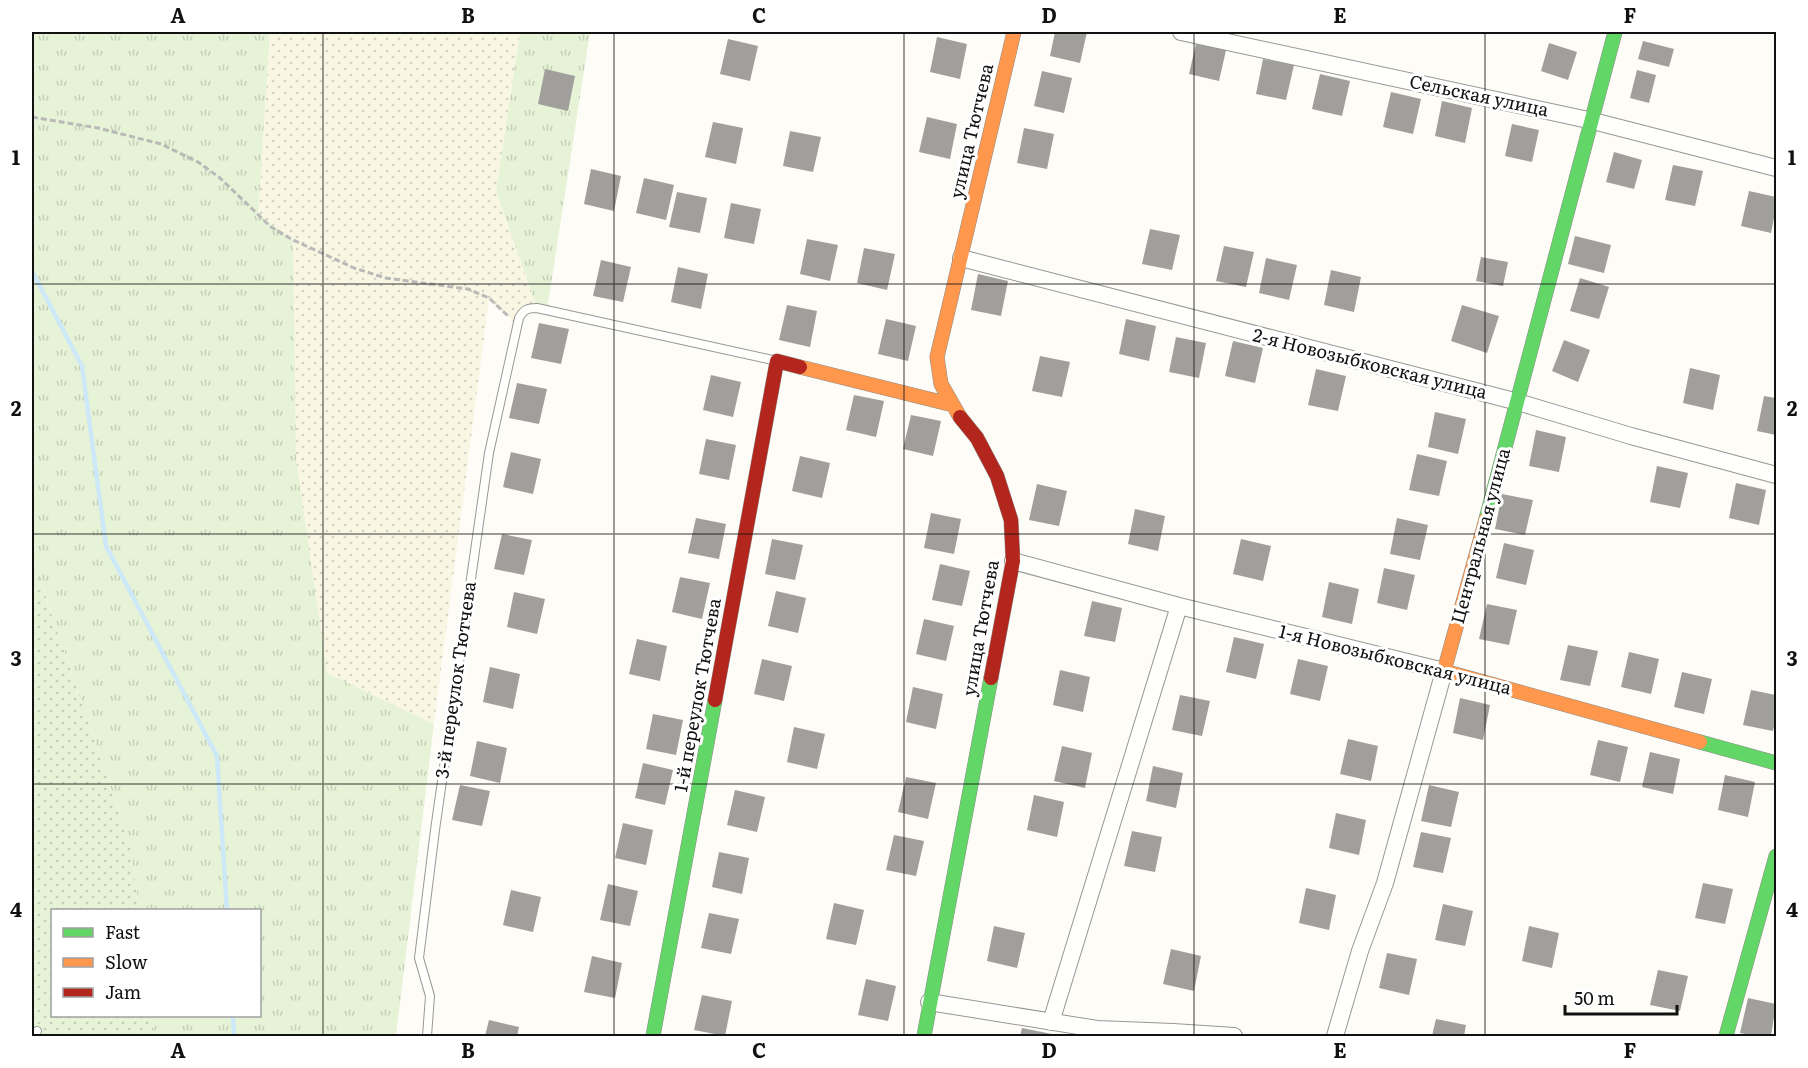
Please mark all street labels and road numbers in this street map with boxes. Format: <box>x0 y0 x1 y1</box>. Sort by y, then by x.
street label: улица Тютчева <box>942 60 999 201</box>
street label: Сельская улица <box>1407 67 1552 123</box>
street label: 2-я Новозыбковская улица <box>1250 320 1491 405</box>
street label: Центральная улица <box>1443 444 1516 627</box>
street label: улица Тютчева <box>954 557 1005 698</box>
street label: 3-й переулок Тютчева <box>427 579 482 780</box>
street label: 1-й переулок Тютчева <box>666 595 727 794</box>
street label: 1-я Новозыбковская улица <box>1276 617 1515 701</box>

